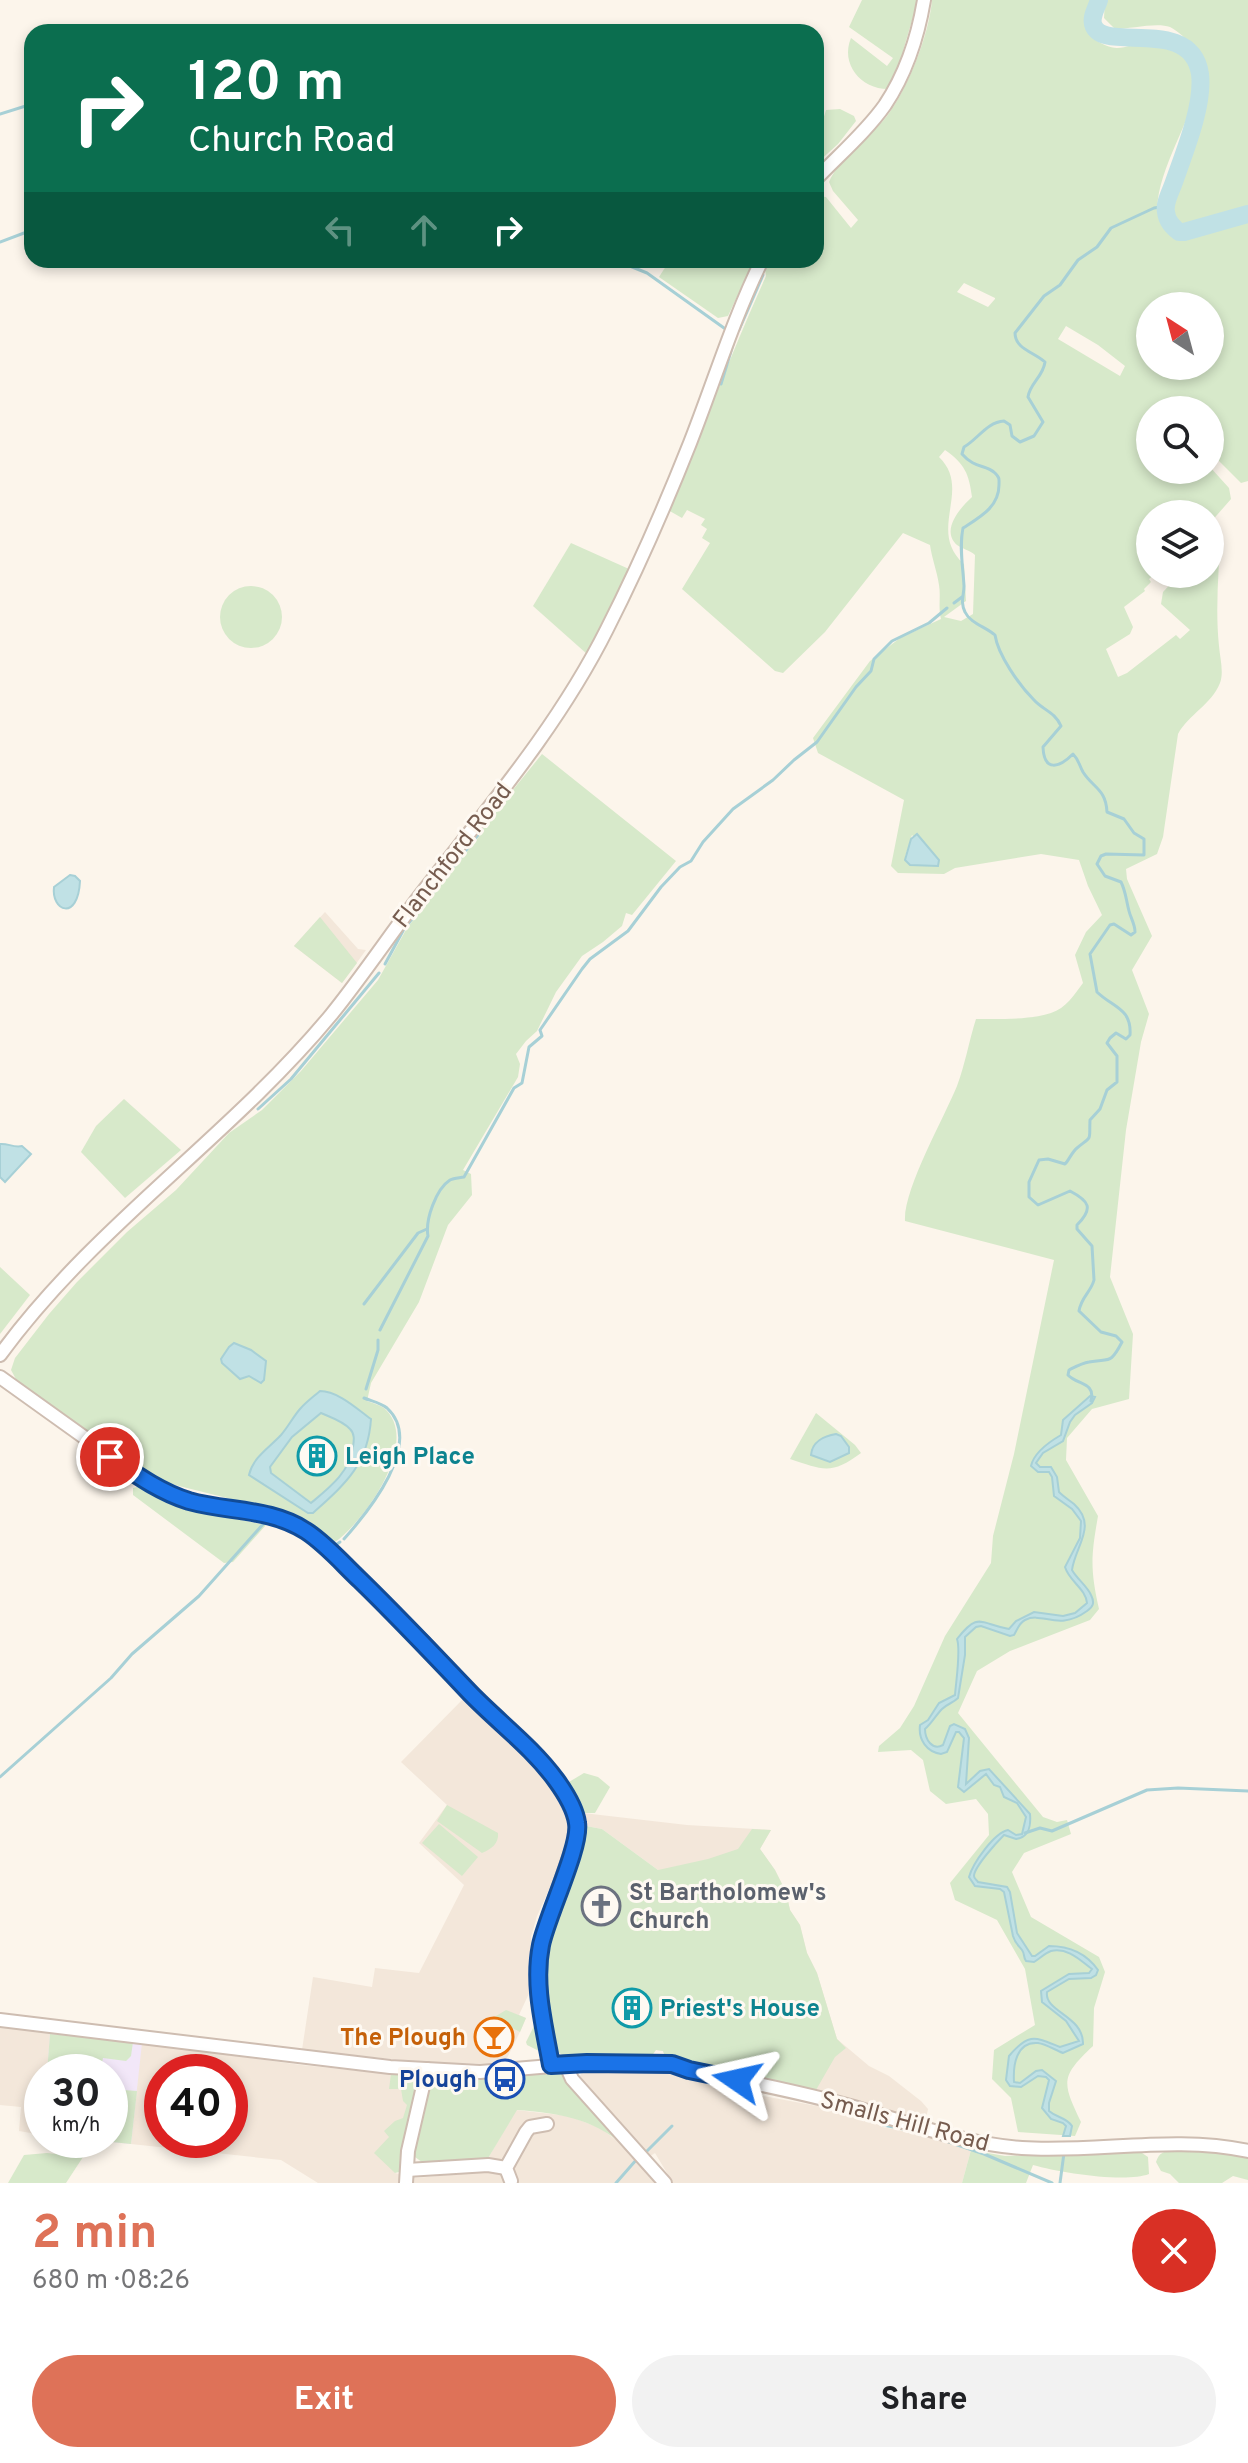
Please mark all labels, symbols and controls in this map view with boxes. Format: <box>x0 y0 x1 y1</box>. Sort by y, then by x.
text: 120 m <box>188 50 345 120</box>
icon: right <box>56 56 160 160</box>
text: Church Road <box>188 119 395 165</box>
icon: left <box>318 208 362 252</box>
icon: ahead <box>402 208 446 252</box>
icon: right <box>486 208 530 252</box>
north arrow <box>1136 292 1224 380</box>
map controls <box>1136 292 1224 588</box>
button: search <box>1136 396 1224 484</box>
button: layers <box>1136 500 1224 588</box>
street label: Flanchford Road <box>388 778 520 935</box>
pin <box>76 1423 144 1491</box>
icon: arrive <box>88 1435 132 1479</box>
building icon: Leigh Place <box>296 1435 338 1477</box>
place label: Leigh Place <box>345 1443 475 1473</box>
place label: St Bartholomew's Church <box>629 1879 827 1937</box>
church icon: St Bartholomew's Church <box>580 1885 622 1927</box>
building icon: Priest's House <box>611 1987 653 2029</box>
place label: Priest's House <box>660 1995 820 2025</box>
bar icon: The Plough <box>473 2016 515 2058</box>
place label: The Plough <box>340 2024 466 2054</box>
position arrow <box>695 2038 779 2122</box>
speed limit sign: 40 <box>144 2054 248 2158</box>
bus stop icon: Plough <box>484 2058 526 2100</box>
place label: Plough <box>399 2066 477 2096</box>
text: 30 <box>51 2071 101 2121</box>
street label: Smalls Hill Road <box>817 2086 992 2160</box>
text: km/h <box>52 2113 100 2139</box>
text: 2 min <box>32 2205 157 2265</box>
button: close <box>1132 2209 1216 2293</box>
text: 680 m · 08:26 <box>32 2265 190 2298</box>
button: Exit <box>32 2355 616 2447</box>
button: Share <box>632 2355 1216 2447</box>

